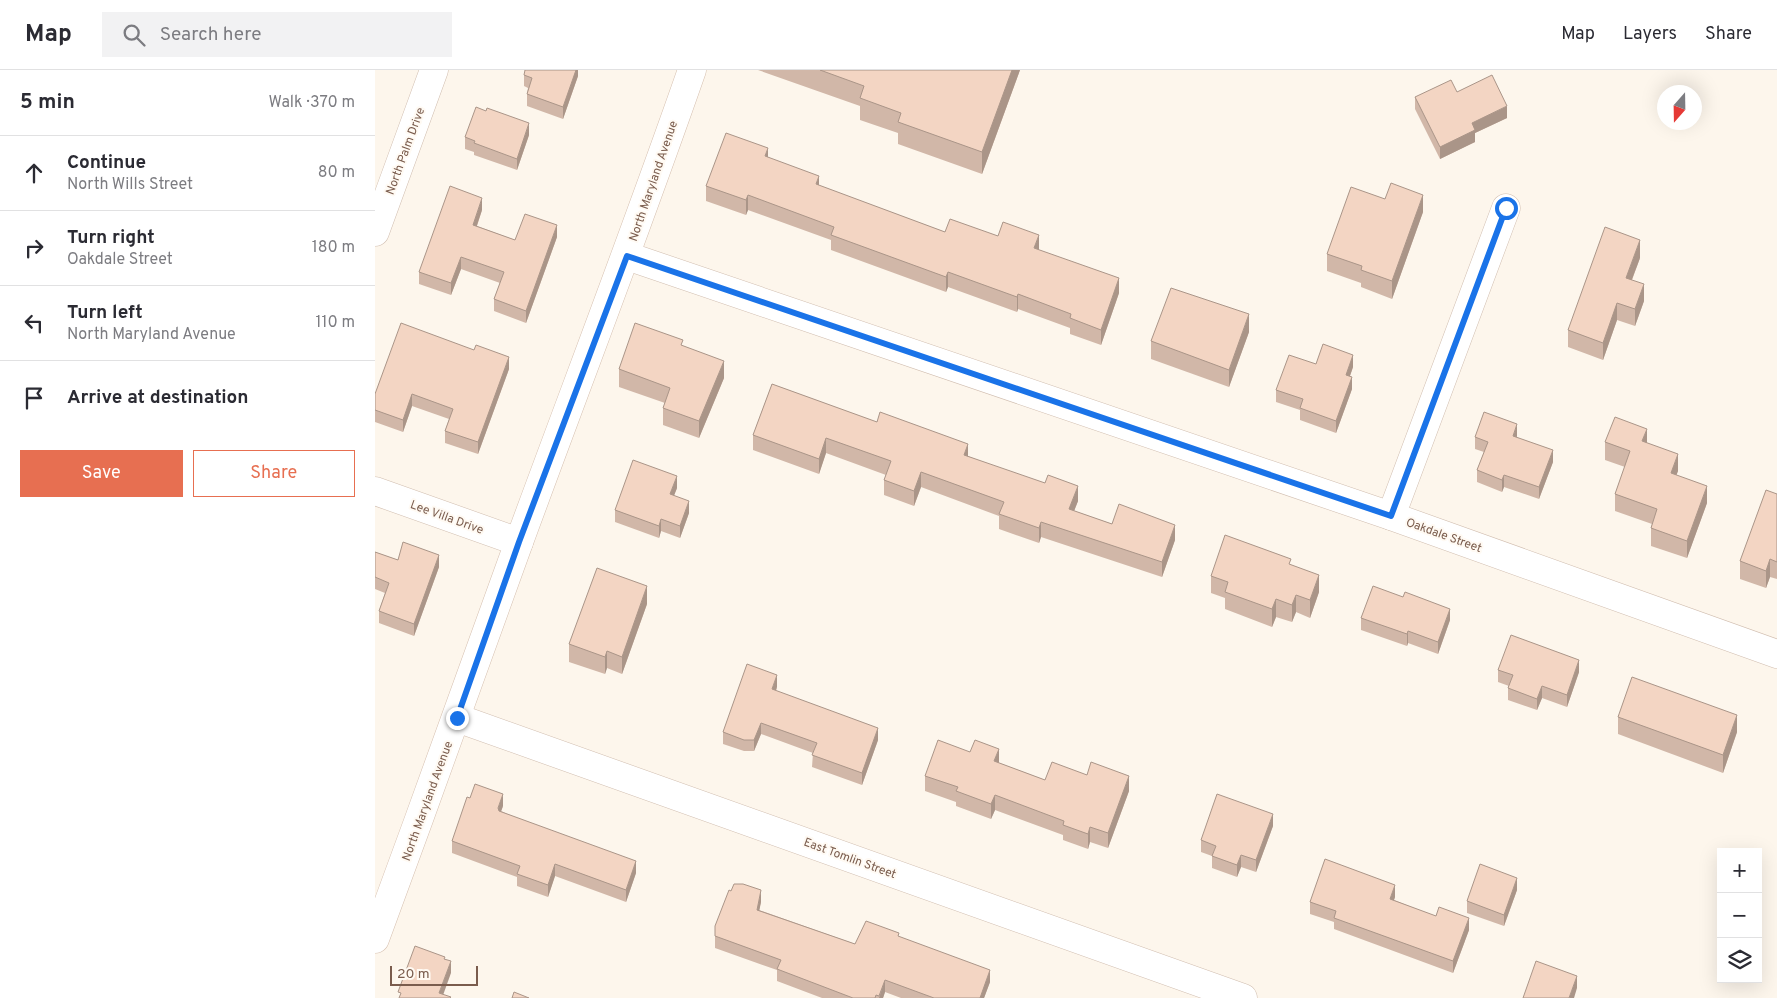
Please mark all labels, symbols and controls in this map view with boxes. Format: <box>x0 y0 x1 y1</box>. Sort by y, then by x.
search box <box>102 12 452 57</box>
text: Map <box>25 20 72 50</box>
icon: search <box>120 21 148 49</box>
text: Search here <box>160 23 261 47</box>
text: Map <box>1561 23 1595 46</box>
text: Layers <box>1623 23 1677 46</box>
text: Share <box>1705 23 1752 46</box>
north arrow <box>1657 85 1702 130</box>
text: 5 min <box>20 89 75 116</box>
text: Walk · 370 m <box>268 93 355 113</box>
street label: North Palm Drive <box>383 105 429 197</box>
street label: North Maryland Avenue <box>626 119 682 244</box>
text: Continue <box>67 151 146 175</box>
icon: ahead <box>20 159 48 187</box>
text: 80 m <box>318 163 355 183</box>
text: North Wills Street <box>67 175 193 195</box>
route start <box>1495 197 1518 220</box>
text: Turn right <box>67 226 155 250</box>
icon: right <box>20 234 48 262</box>
text: 180 m <box>312 238 355 258</box>
text: Oakdale Street <box>67 250 173 270</box>
text: Turn left <box>67 301 143 325</box>
icon: left <box>20 309 48 337</box>
text: 110 m <box>315 313 355 333</box>
text: North Maryland Avenue <box>67 325 236 345</box>
icon: arrive <box>20 384 48 412</box>
text: Arrive at destination <box>67 386 248 410</box>
button: Save <box>20 450 183 497</box>
button: Share <box>193 450 355 497</box>
street label: Lee Villa Drive <box>408 497 486 539</box>
street label: Oakdale Street <box>1404 515 1484 557</box>
route end <box>446 707 469 730</box>
street label: North Maryland Avenue <box>399 739 457 864</box>
street label: East Tomlin Street <box>801 835 898 883</box>
map controls <box>1717 848 1762 983</box>
button: + <box>1717 848 1762 893</box>
button: − <box>1717 893 1762 938</box>
button: layers <box>1717 938 1762 983</box>
scale bar <box>390 963 477 986</box>
text: 20 m <box>397 966 430 983</box>

